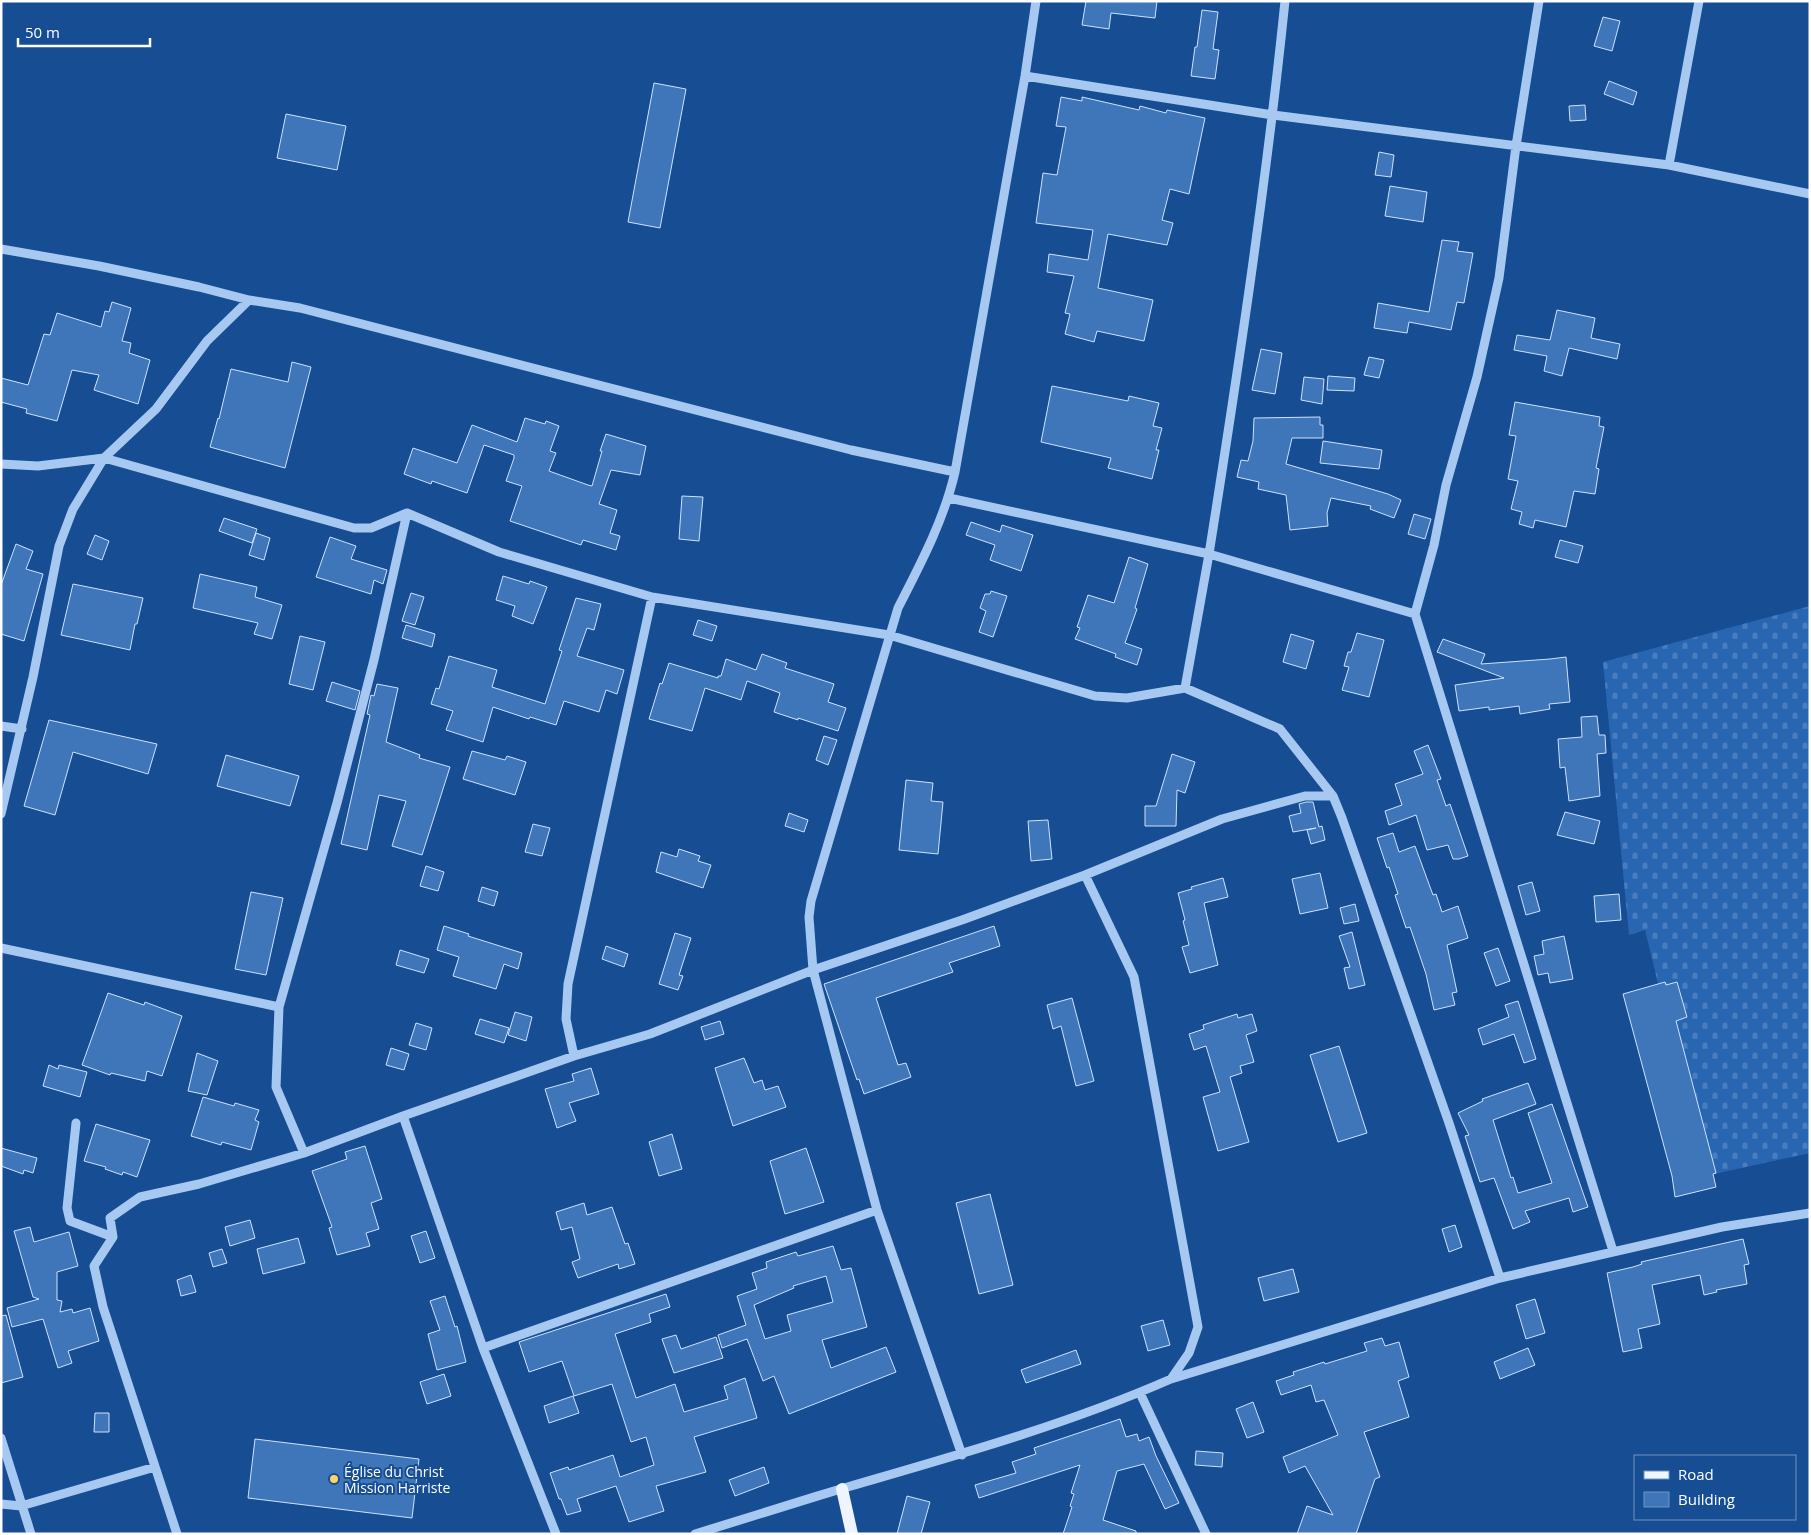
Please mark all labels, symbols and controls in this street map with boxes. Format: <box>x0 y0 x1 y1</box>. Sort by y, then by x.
scale bar <box>18 15 150 47</box>
text: 50 m <box>25 22 60 42</box>
legend <box>1634 1455 1796 1520</box>
place label: Église du Christ Mission Harriste <box>344 1462 450 1497</box>
text: Road <box>1678 1464 1714 1484</box>
marker: Église du Christ Mission Harriste <box>328 1473 340 1485</box>
text: Building <box>1678 1489 1735 1509</box>

